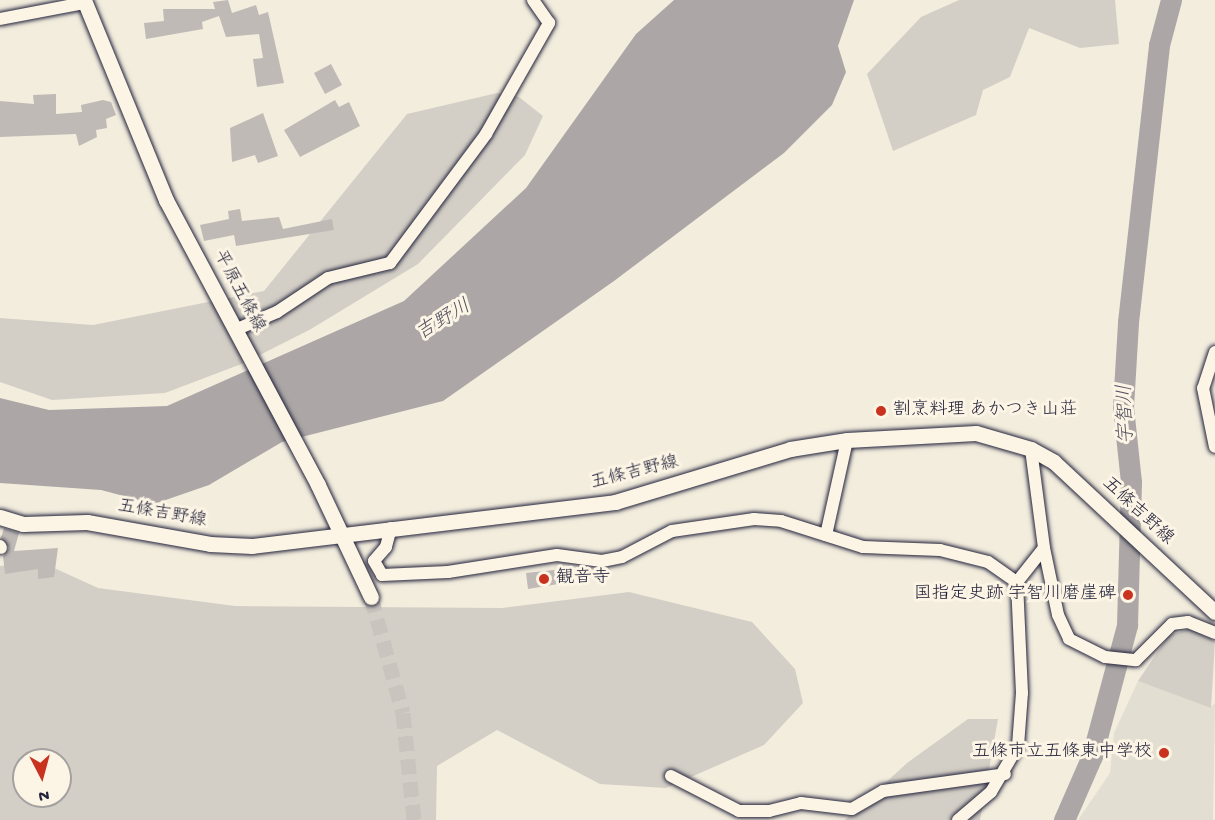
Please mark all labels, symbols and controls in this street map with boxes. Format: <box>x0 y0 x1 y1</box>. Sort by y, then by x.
street label: 平原五條線 <box>207 247 269 337</box>
water label: 吉野川 <box>412 295 476 347</box>
water label: 宇智川 <box>1114 384 1140 444</box>
place label: 割烹料理 あかつき山荘 <box>893 400 1077 422</box>
marker: 割烹料理 あかつき山荘 <box>874 404 888 418</box>
street label: 五條吉野線 <box>589 453 681 495</box>
street label: 五條吉野線 <box>1097 473 1177 551</box>
street label: 五條吉野線 <box>116 497 208 533</box>
place label: 観音寺 <box>556 568 610 590</box>
marker: 観音寺 <box>537 572 551 586</box>
place label: 国指定史跡 宇智川磨崖碑 <box>914 584 1116 606</box>
marker: 国指定史跡 宇智川磨崖碑 <box>1121 588 1135 602</box>
place label: 五條市立五條東中学校 <box>972 742 1152 764</box>
marker: 五條市立五條東中学校 <box>1157 746 1171 760</box>
north arrow <box>12 748 72 808</box>
text: N <box>38 784 50 804</box>

